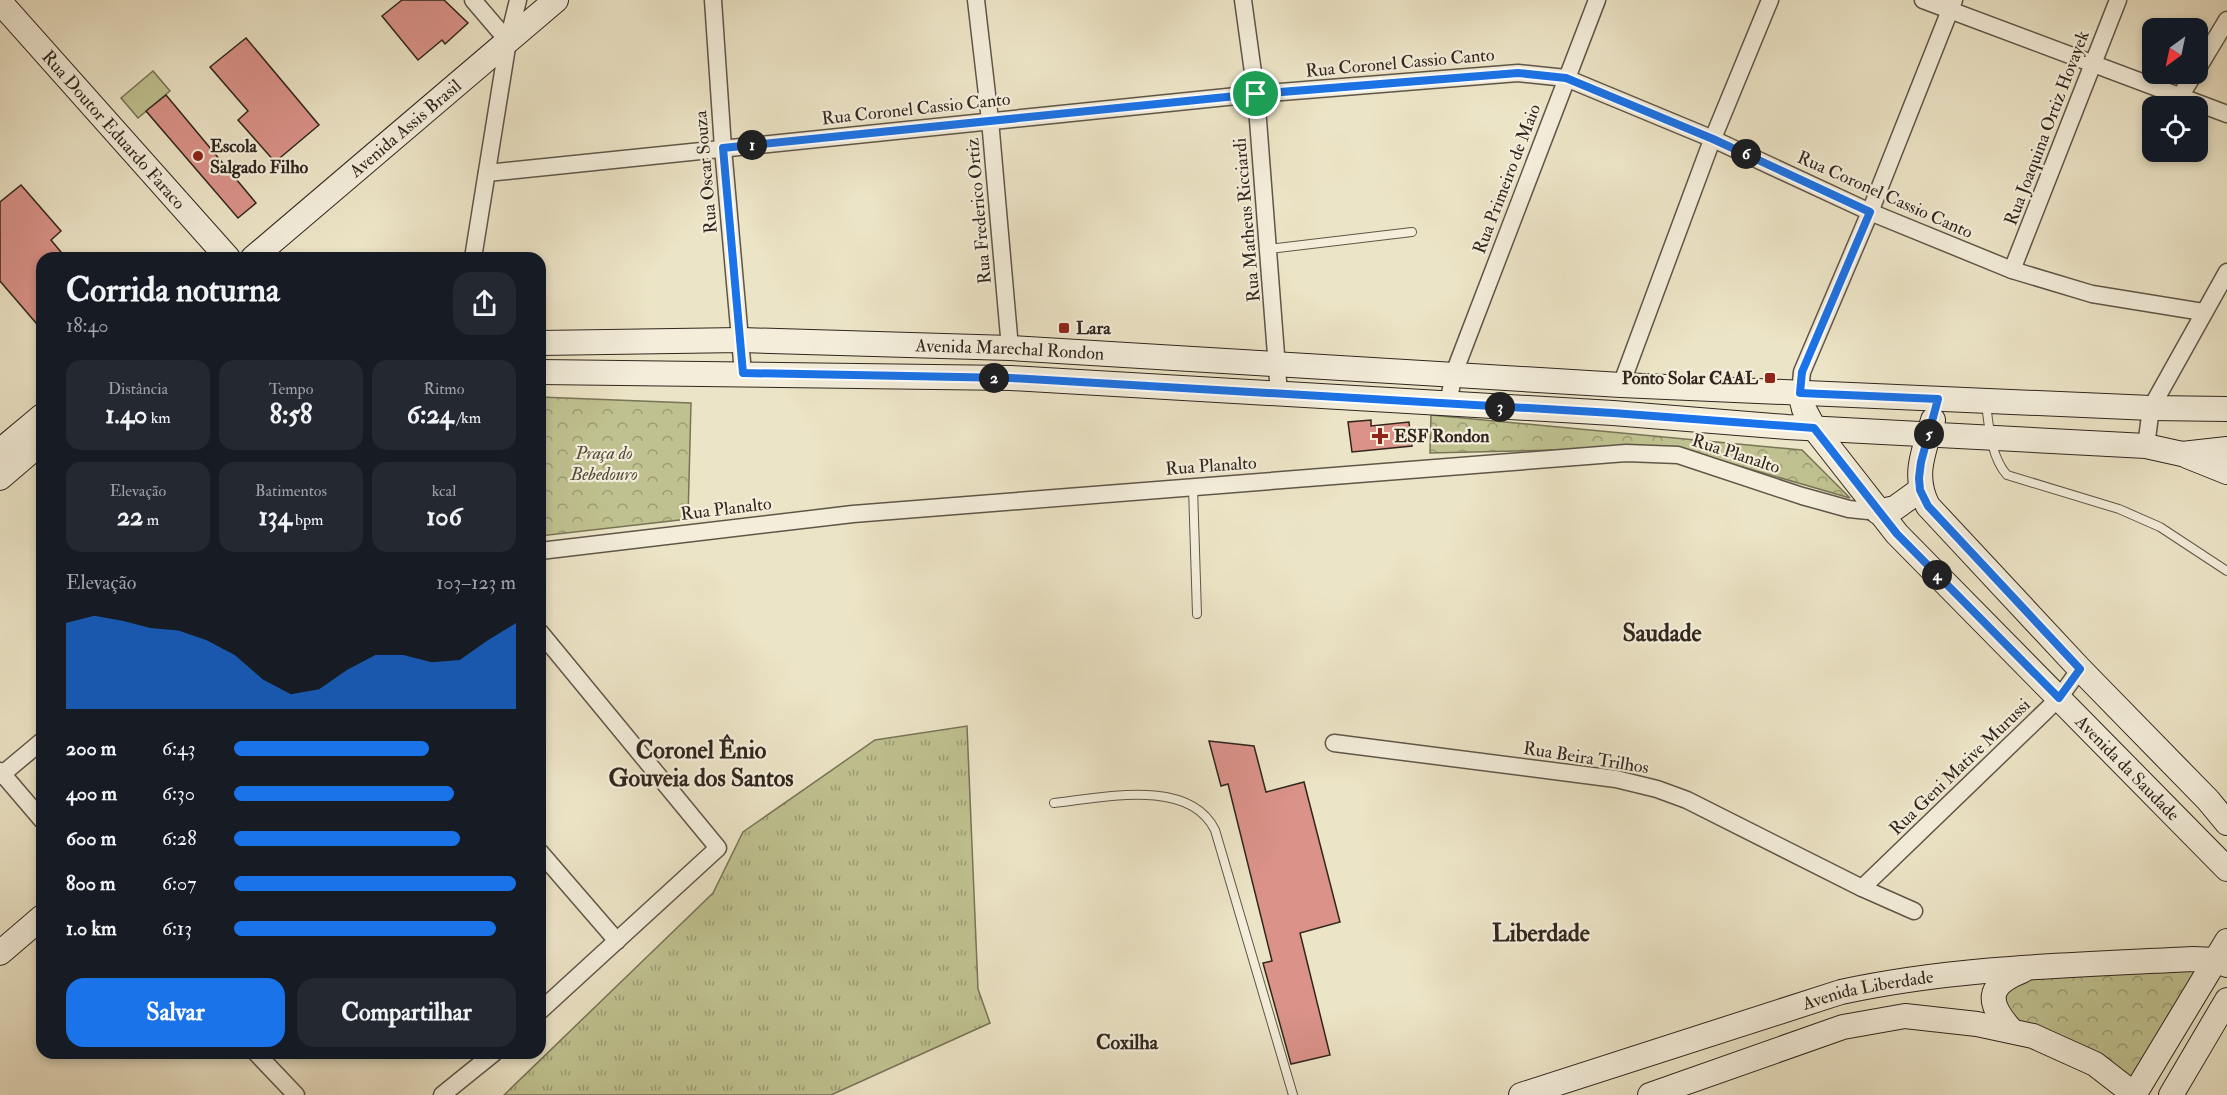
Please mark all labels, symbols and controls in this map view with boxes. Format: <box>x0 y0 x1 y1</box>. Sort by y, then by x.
north arrow <box>2142 18 2208 84</box>
map controls <box>2142 18 2208 162</box>
street label: Rua Joaquina Ortiz Hovayek <box>1999 27 2095 229</box>
street label: Rua Coronel Cassio Canto <box>1305 43 1496 83</box>
street label: Rua Doutor Eduardo Faraco <box>37 45 191 214</box>
pin <box>1230 68 1281 119</box>
street label: Avenida Assis Brasil <box>344 74 466 183</box>
icon: arrive <box>1239 77 1272 110</box>
street label: Rua Coronel Cassio Canto <box>820 88 1012 130</box>
button: locate <box>2142 96 2208 162</box>
street label: Rua Primeiro de Maio <box>1468 101 1546 257</box>
street label: Rua Oscar Souza <box>689 109 723 234</box>
pin: 1 <box>737 130 767 160</box>
place label: Escola Salgado Filho <box>210 135 309 179</box>
text: 1 <box>749 135 755 155</box>
street label: Rua Frederico Ortiz <box>961 137 997 285</box>
street label: Rua Matheus Ricciardi <box>1228 137 1266 303</box>
pin: 6 <box>1731 139 1761 169</box>
text: 6 <box>1742 144 1750 164</box>
street label: Rua Coronel Cassio Canto <box>1794 146 1977 244</box>
marker: Escola Salgado Filho <box>191 149 205 163</box>
text: Corrida noturna <box>66 270 280 311</box>
button: share <box>453 272 516 335</box>
text: 18:40 <box>66 313 109 338</box>
place label: Lara <box>1076 317 1111 340</box>
marker: Lara <box>1057 321 1071 335</box>
street label: Avenida Marechal Rondon <box>914 334 1105 365</box>
pin: 2 <box>979 363 1009 393</box>
place label: Ponto Solar CAAL <box>1622 367 1759 390</box>
text: 2 <box>990 368 998 388</box>
marker: Ponto Solar CAAL <box>1763 371 1777 385</box>
text: Distância <box>108 379 168 399</box>
text: Tempo <box>269 379 313 399</box>
text: Ritmo <box>424 379 464 399</box>
pin: 3 <box>1485 392 1515 422</box>
text: 3 <box>1497 397 1503 417</box>
text: 1.40 <box>105 399 147 431</box>
text: 8:58 <box>270 399 312 431</box>
text: 6:24 <box>407 399 454 431</box>
text: km <box>147 408 171 428</box>
text: /km <box>454 408 481 428</box>
pin: 5 <box>1914 419 1944 449</box>
text: 5 <box>1925 424 1933 444</box>
place label: ESF Rondon <box>1394 425 1490 448</box>
marker: ESF Rondon <box>1371 427 1389 445</box>
street label: Rua Planalto <box>1689 429 1783 479</box>
park label: Praça do Bebedouro <box>569 442 638 486</box>
street label: Rua Planalto <box>1165 451 1258 481</box>
text: Elevação <box>110 481 166 501</box>
text: Batimentos <box>255 481 327 501</box>
text: kcal <box>432 481 456 501</box>
street label: Rua Planalto <box>679 492 773 526</box>
text: 22 <box>117 501 143 533</box>
text: 134 <box>259 501 292 533</box>
text: 106 <box>426 501 462 533</box>
text: m <box>143 510 159 530</box>
text: bpm <box>292 510 323 530</box>
pin: 4 <box>1922 560 1952 590</box>
text: 4 <box>1933 565 1941 585</box>
text: Elevação <box>66 570 136 595</box>
text: 103–123 m <box>436 570 516 595</box>
district label: Saudade <box>1622 618 1702 649</box>
street label: Rua Geni Mative Murussi <box>1885 693 2036 840</box>
street label: Avenida da Saudade <box>2070 709 2185 826</box>
district label: Coronel Ênio Gouveia dos Santos <box>608 734 794 794</box>
text: 200 m <box>66 736 116 761</box>
text: 6:43 <box>162 736 196 761</box>
street label: Rua Beira Trilhos <box>1521 737 1651 779</box>
text: 400 m <box>66 781 117 806</box>
text: 6:30 <box>162 781 195 806</box>
text: 600 m <box>66 826 116 851</box>
text: 6:28 <box>162 826 197 851</box>
text: 800 m <box>66 871 116 896</box>
text: 6:07 <box>162 871 196 896</box>
text: 1.0 km <box>66 916 117 941</box>
text: 6:13 <box>162 916 192 941</box>
district label: Liberdade <box>1492 918 1590 949</box>
street label: Avenida Liberdade <box>1798 965 1935 1016</box>
button: Salvar <box>66 978 285 1047</box>
button: Compartilhar <box>297 978 516 1047</box>
district label: Coxilha <box>1096 1030 1159 1055</box>

